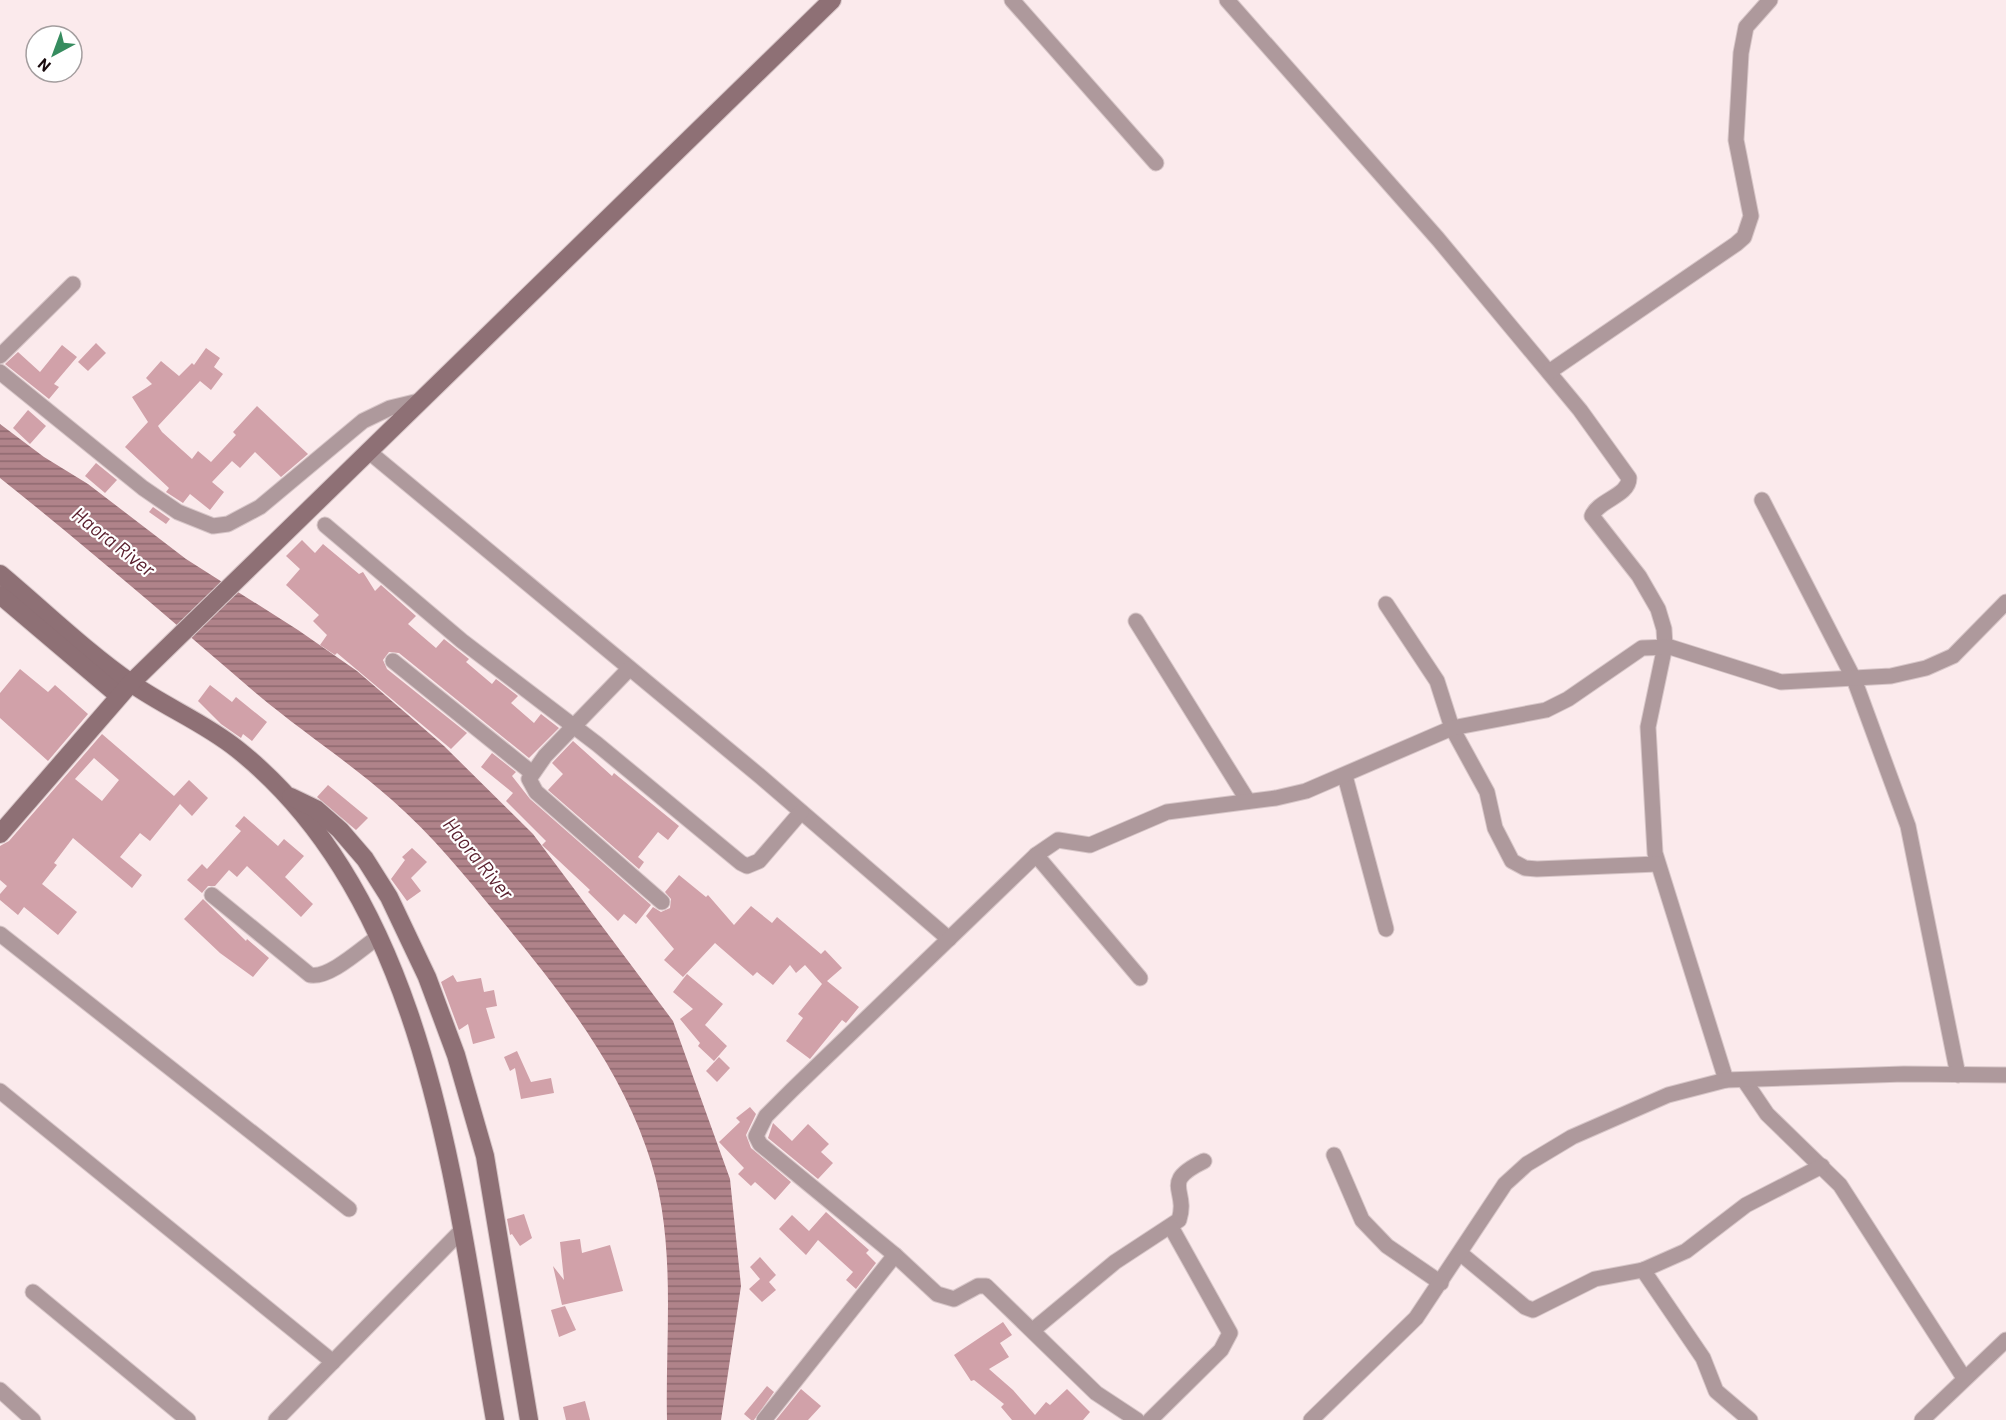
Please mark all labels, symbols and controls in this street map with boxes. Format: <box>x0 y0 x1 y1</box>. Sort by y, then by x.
north arrow <box>24 24 84 84</box>
text: N <box>34 55 54 76</box>
water label: Haora River <box>68 501 161 581</box>
water label: Haora River <box>439 812 520 904</box>

